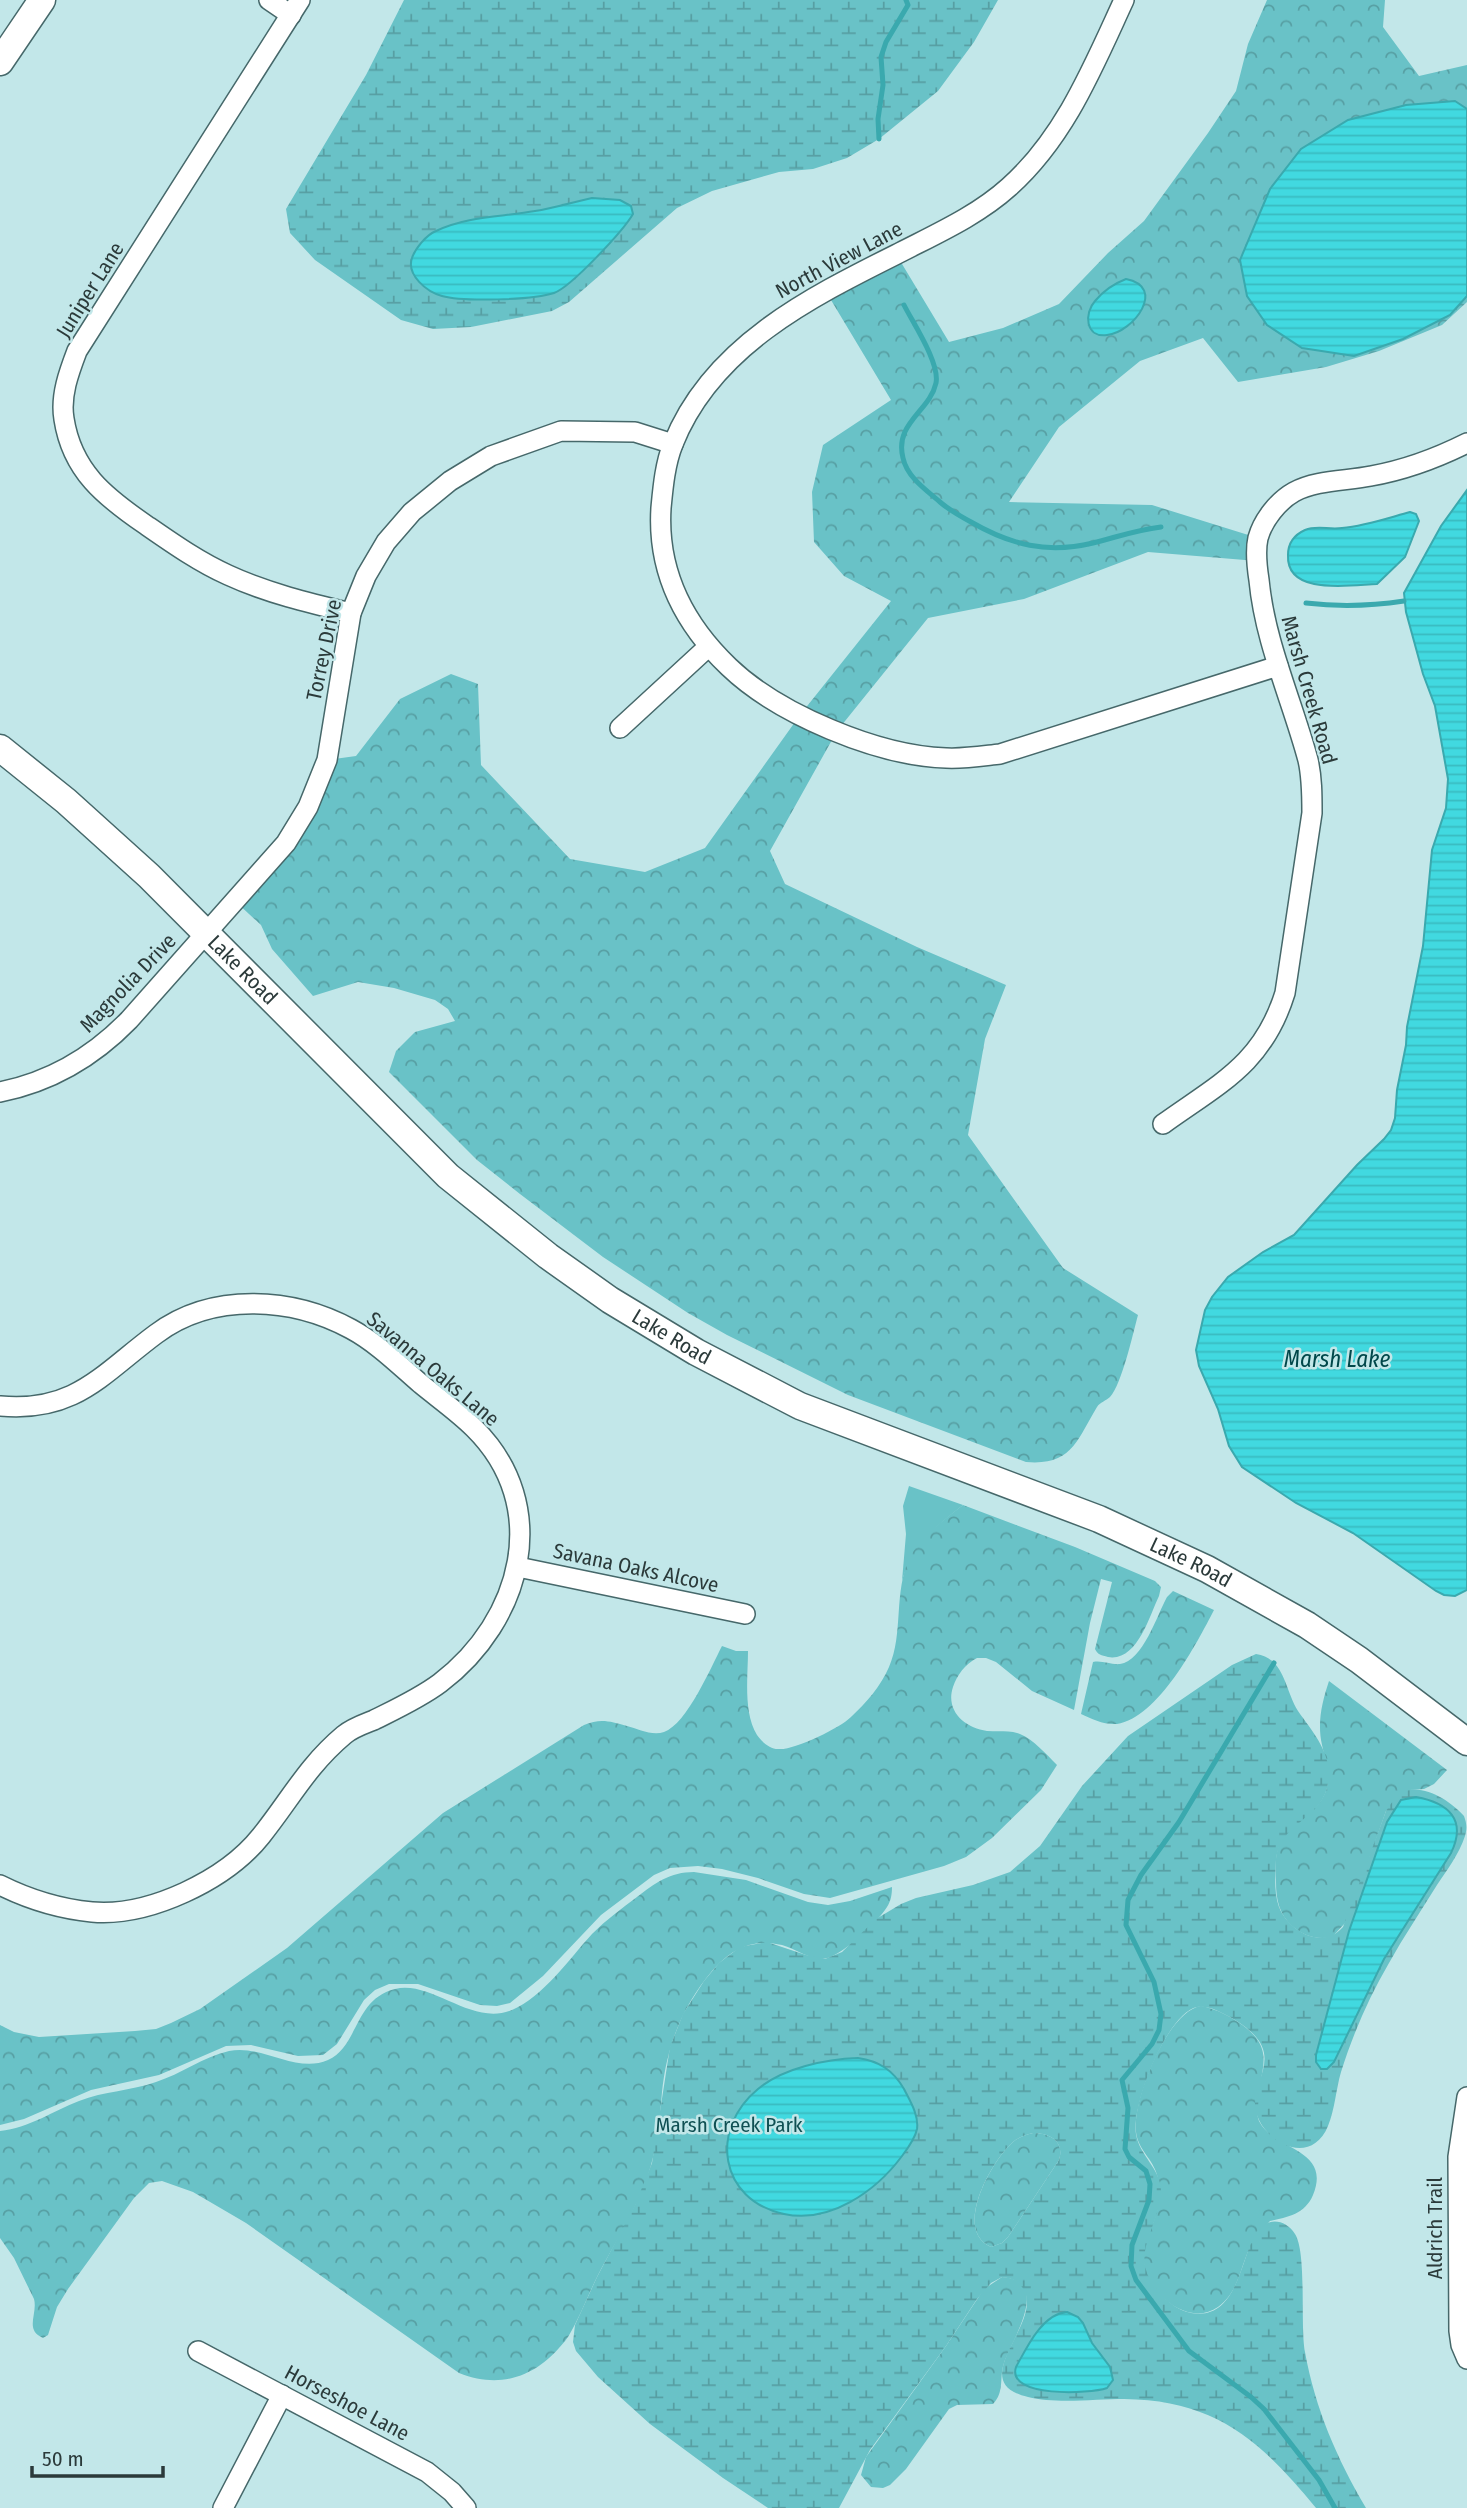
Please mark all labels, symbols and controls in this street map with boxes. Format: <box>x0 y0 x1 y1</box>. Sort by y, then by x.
street label: North View Lane <box>771 216 907 304</box>
street label: Juniper Lane <box>50 237 130 343</box>
street label: Torrey Drive <box>301 597 347 703</box>
street label: Marsh Creek Road <box>1275 613 1343 767</box>
street label: Magnolia Drive <box>74 928 182 1038</box>
street label: Lake Road <box>202 930 283 1010</box>
street label: Lake Road <box>627 1303 716 1371</box>
street label: Savanna Oaks Lane <box>362 1306 504 1432</box>
water label: Marsh Lake <box>1284 1345 1390 1373</box>
street label: Lake Road <box>1146 1531 1236 1593</box>
street label: Savana Oaks Alcove <box>551 1538 721 1598</box>
park label: Marsh Creek Park <box>655 2112 803 2138</box>
street label: Aldrich Trail <box>1422 2176 1448 2279</box>
street label: Horseshoe Lane <box>280 2359 414 2447</box>
scale bar <box>32 2434 163 2478</box>
text: 50 m <box>42 2446 84 2472</box>

